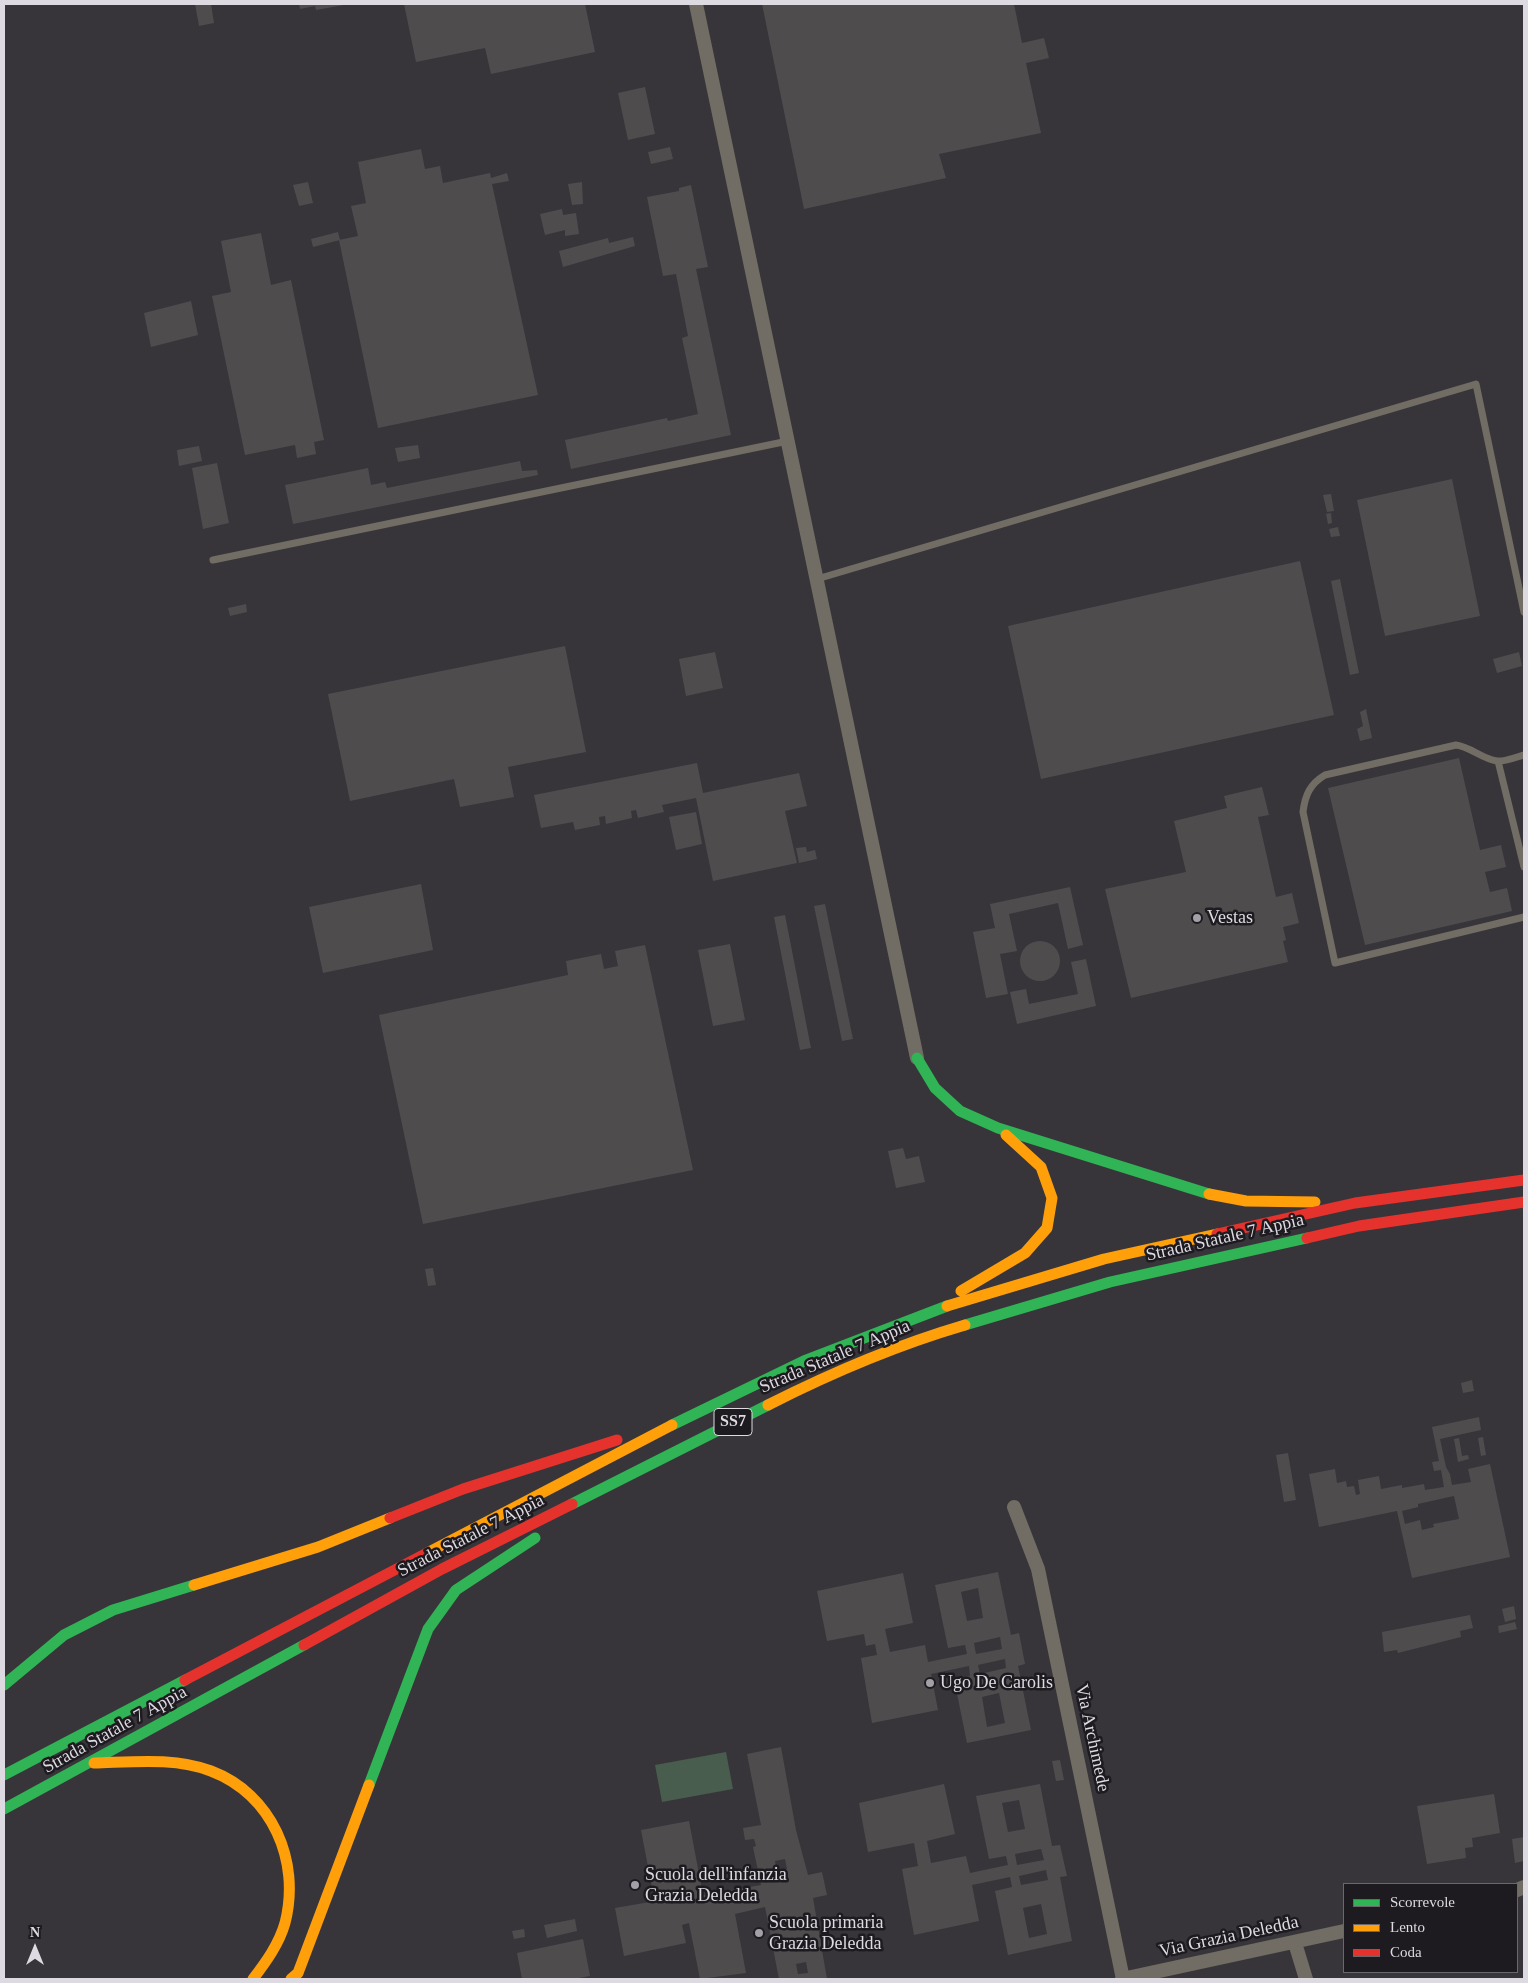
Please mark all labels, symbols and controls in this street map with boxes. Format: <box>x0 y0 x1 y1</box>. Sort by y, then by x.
place label: Vestas <box>1207 907 1253 929</box>
marker: Vestas <box>1191 912 1203 924</box>
street label: Strada Statale 7 Appia <box>1144 1209 1306 1267</box>
street label: Strada Statale 7 Appia <box>756 1316 914 1398</box>
road number: SS7 <box>714 1408 752 1435</box>
street label: Strada Statale 7 Appia <box>394 1490 548 1582</box>
place label: Ugo De Carolis <box>940 1672 1053 1694</box>
marker: Ugo De Carolis <box>924 1677 936 1689</box>
street label: Strada Statale 7 Appia <box>39 1681 191 1779</box>
street label: Via Archimede <box>1070 1682 1114 1794</box>
place label: Scuola dell'infanzia Grazia Deledda <box>645 1864 787 1906</box>
marker: Scuola dell'infanzia Grazia Deledda <box>629 1879 641 1891</box>
legend <box>1343 1883 1518 1973</box>
text: Scorrevole <box>1390 1894 1455 1910</box>
place label: Scuola primaria Grazia Deledda <box>769 1912 883 1955</box>
street label: Via Grazia Deledda <box>1157 1912 1301 1962</box>
text: Lento <box>1390 1919 1425 1935</box>
north arrow <box>10 1923 60 1973</box>
text: N <box>30 1925 40 1940</box>
marker: Scuola primaria Grazia Deledda <box>753 1927 765 1939</box>
text: Coda <box>1390 1944 1422 1960</box>

